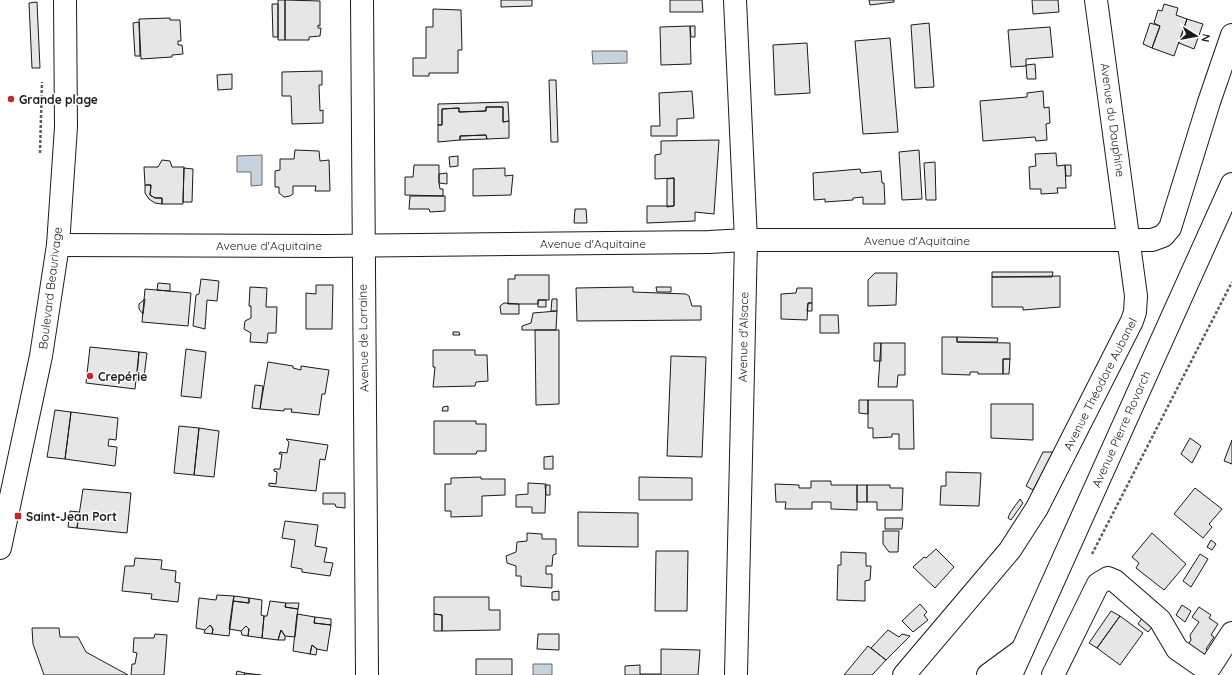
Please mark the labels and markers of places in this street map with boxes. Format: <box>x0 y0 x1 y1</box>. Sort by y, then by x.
place label: Grande plage <box>19 92 98 107</box>
marker: Grande plage <box>6 94 16 104</box>
place label: Crepérie <box>98 369 147 384</box>
marker: Crepérie <box>85 371 95 381</box>
place label: Saint-Jean Port <box>26 509 117 524</box>
marker: Saint-Jean Port <box>13 511 23 521</box>

